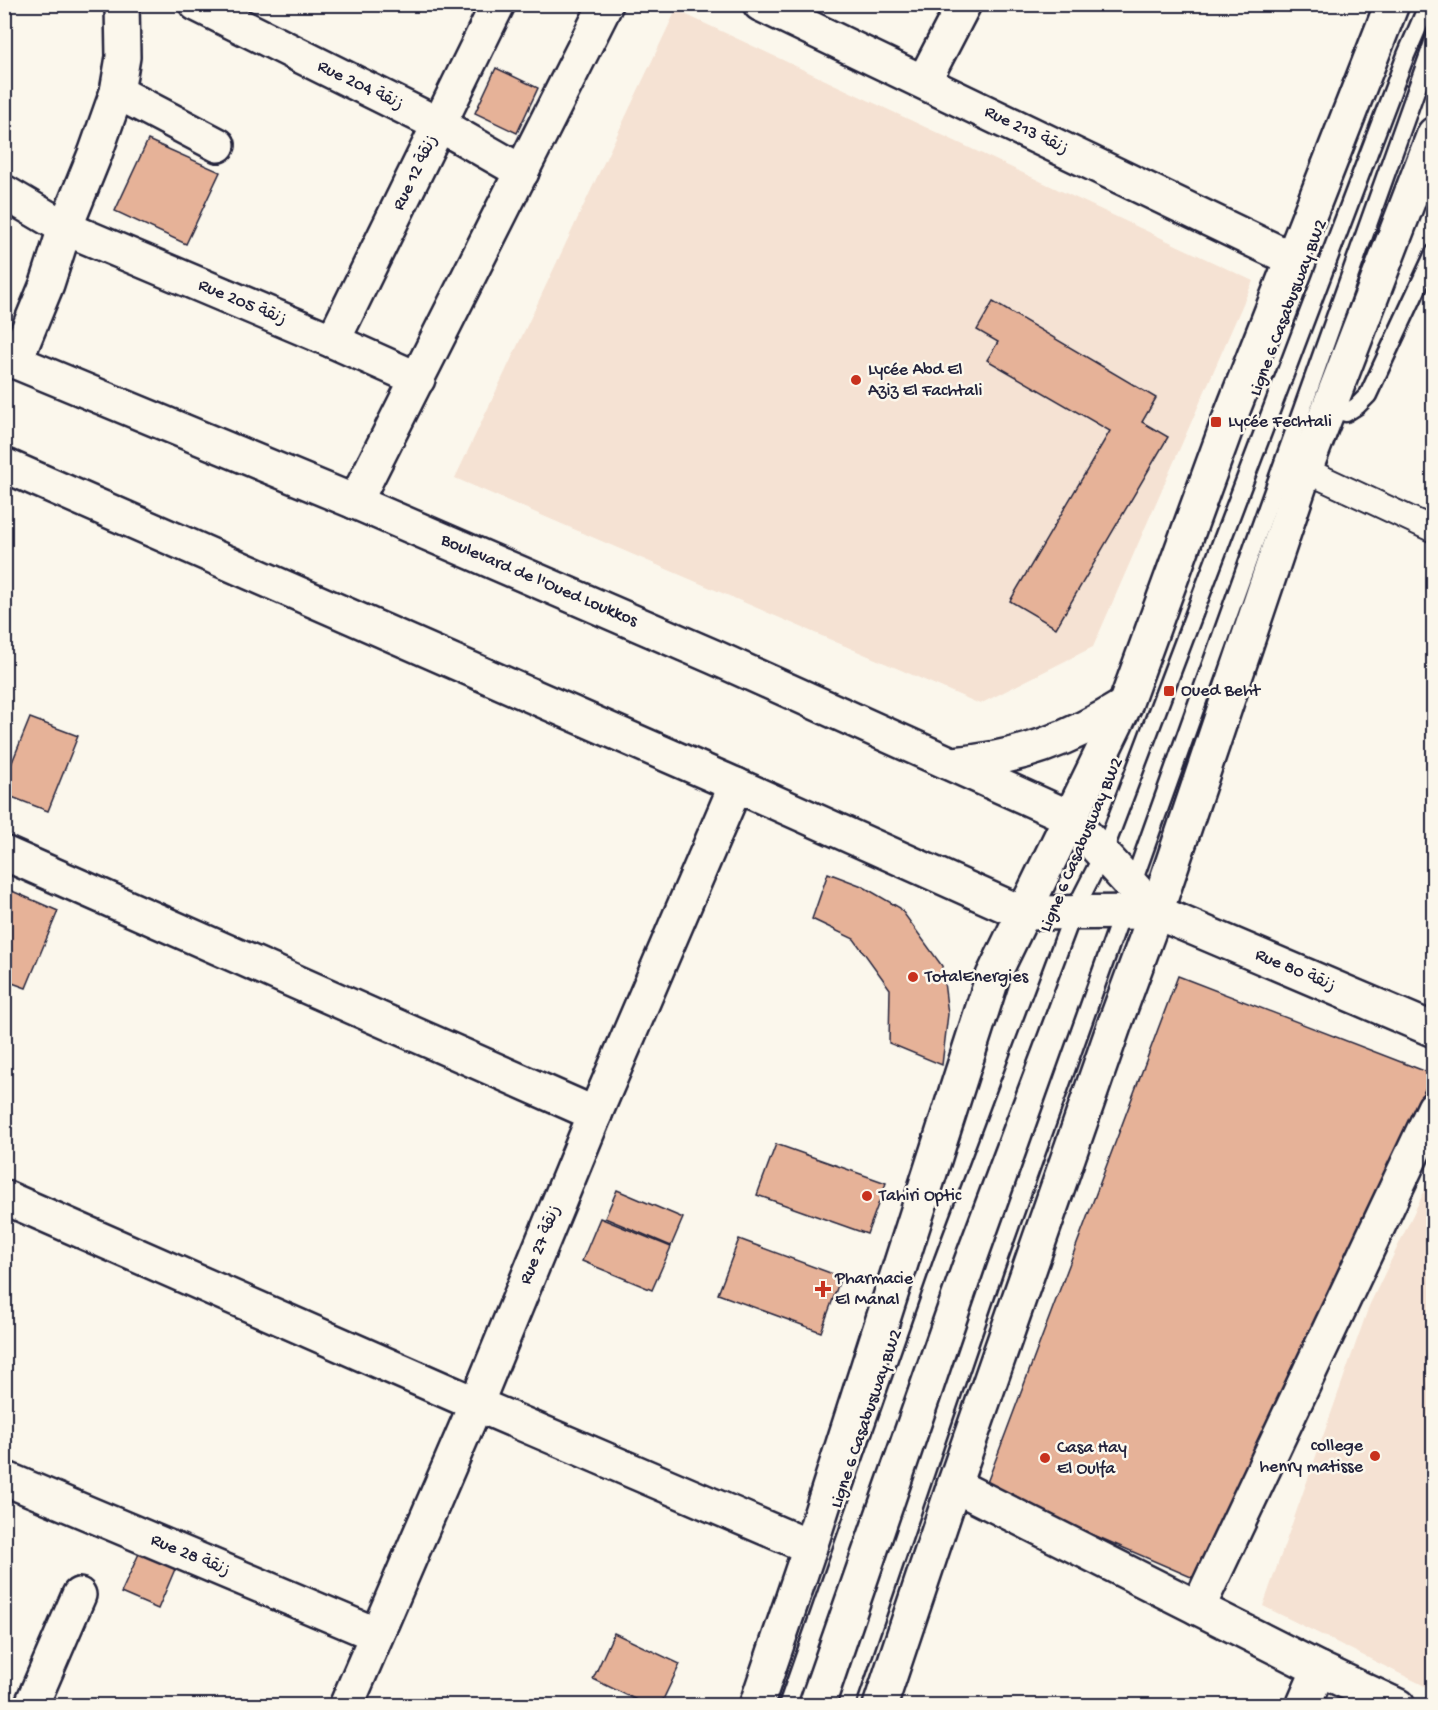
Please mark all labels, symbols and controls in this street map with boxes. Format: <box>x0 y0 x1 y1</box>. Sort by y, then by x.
street label: Rue 204 زنقة <box>314 56 406 116</box>
street label: Rue 213 زنقة <box>981 102 1071 160</box>
street label: Rue 12 زنقة <box>389 132 443 214</box>
street label: Ligne 6 Casabusway BW2 <box>1246 217 1332 399</box>
street label: Rue 205 زنقة <box>195 275 289 331</box>
place label: Lycée Abd El Aziz El Fachtali <box>868 360 982 402</box>
marker: Lycée Abd El Aziz El Fachtali <box>849 373 863 387</box>
place label: Lycée Fechtali <box>1228 412 1332 433</box>
marker: Lycée Fechtali <box>1209 415 1223 429</box>
street label: Boulevard de l'Oued Loukkos <box>437 530 642 633</box>
place label: Oued Beht <box>1181 681 1262 702</box>
marker: Oued Beht <box>1162 684 1176 698</box>
street label: Ligne 6 Casabusway BW2 <box>1036 754 1128 935</box>
street label: Rue 80 زنقة <box>1252 945 1338 997</box>
place label: TotalEnergies <box>924 967 1029 988</box>
marker: TotalEnergies <box>906 970 920 984</box>
place label: Tahiri Optic <box>878 1186 962 1207</box>
marker: Tahiri Optic <box>860 1189 874 1203</box>
street label: Rue 27 زنقة <box>516 1202 566 1288</box>
place label: Pharmacie El Manal <box>834 1269 914 1311</box>
marker: Pharmacie El Manal <box>816 1282 830 1296</box>
street label: Ligne 6 Casabusway BW2 <box>827 1327 908 1511</box>
place label: college henry matisse <box>1259 1436 1364 1478</box>
place label: Casa Hay El Oulfa <box>1057 1438 1127 1480</box>
marker: college henry matisse <box>1368 1449 1382 1463</box>
marker: Casa Hay El Oulfa <box>1038 1451 1052 1465</box>
street label: Rue 28 زنقة <box>147 1530 233 1582</box>

